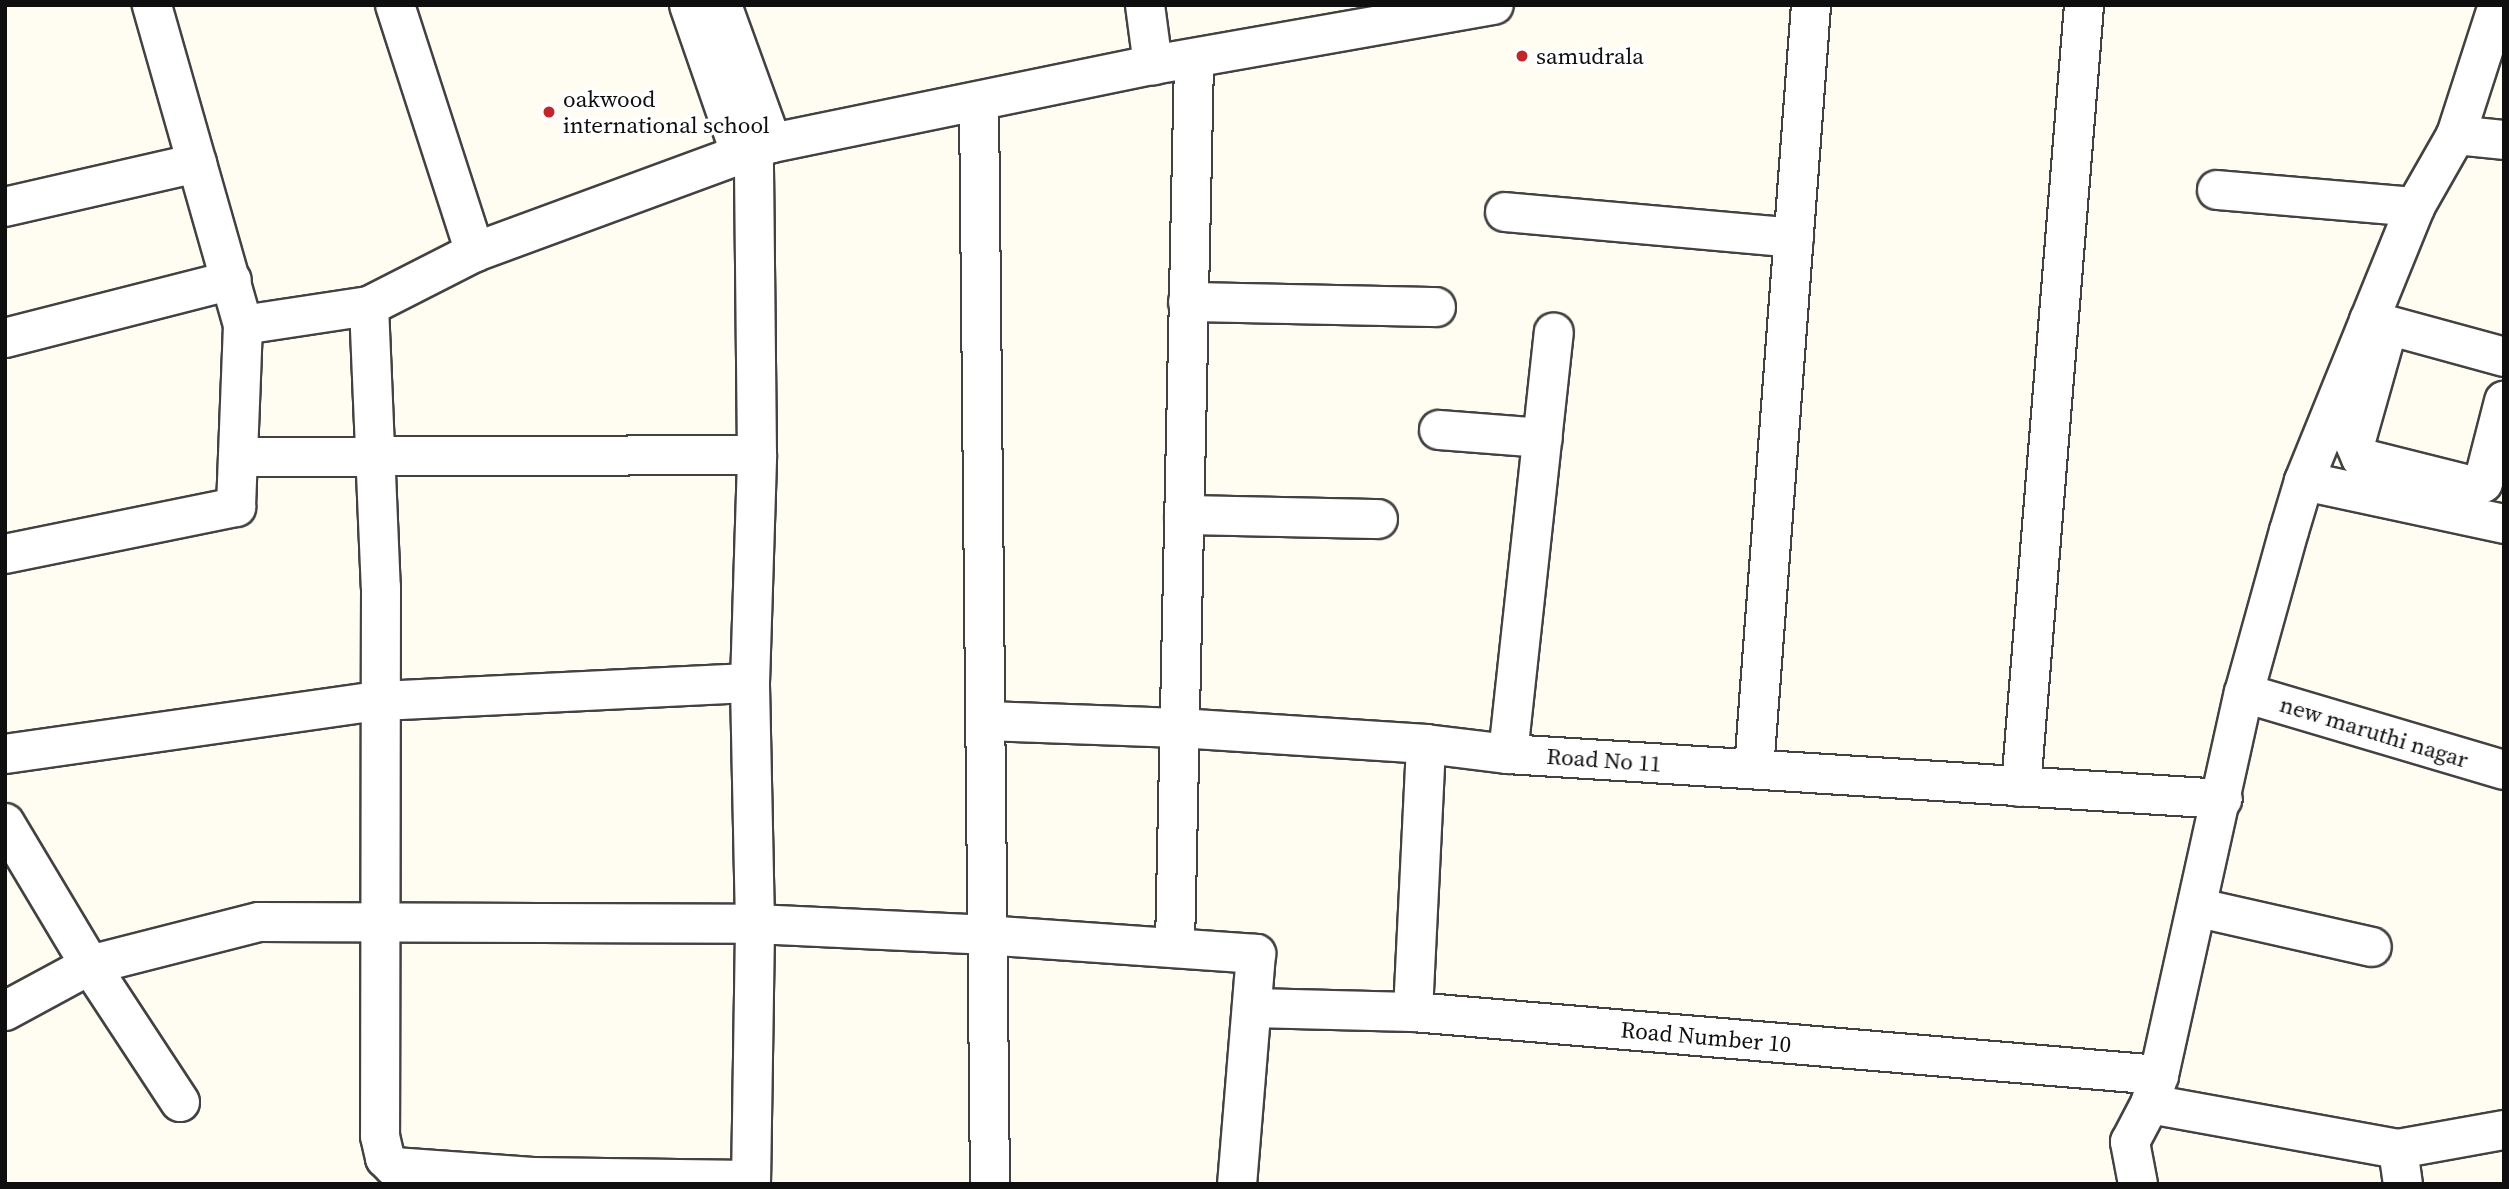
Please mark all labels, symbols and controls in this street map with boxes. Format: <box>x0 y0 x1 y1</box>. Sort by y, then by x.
place label: samudrala <box>1536 42 1644 70</box>
marker: samudrala <box>1514 48 1530 64</box>
place label: oakwood international school <box>563 85 770 139</box>
marker: oakwood international school <box>541 104 557 120</box>
street label: new maruthi nagar <box>2276 690 2472 774</box>
street label: Road No 11 <box>1546 742 1662 778</box>
street label: Road Number 10 <box>1620 1016 1792 1058</box>

